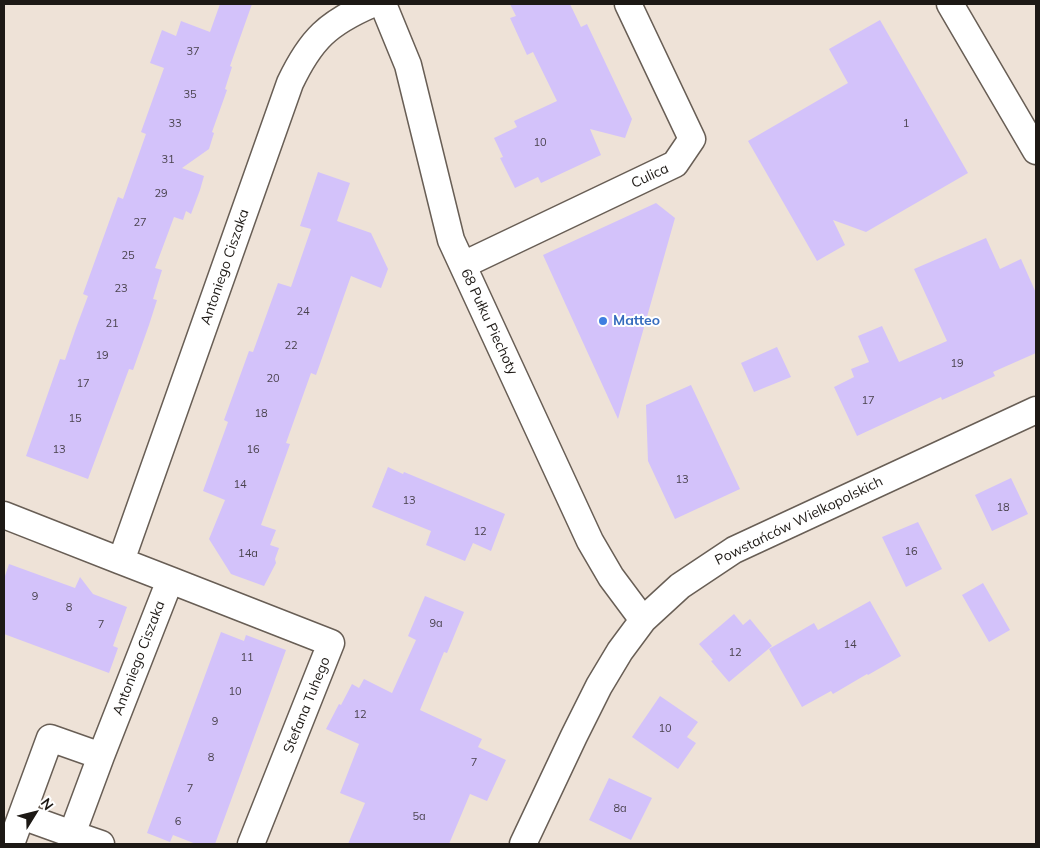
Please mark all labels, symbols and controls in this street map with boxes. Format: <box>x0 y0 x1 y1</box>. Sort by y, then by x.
house number: 37 <box>186 45 200 59</box>
house number: 35 <box>183 88 197 102</box>
house number: 33 <box>168 117 182 131</box>
house number: 1 <box>903 117 909 131</box>
house number: 10 <box>533 136 547 150</box>
house number: 31 <box>161 153 175 167</box>
street label: Culica <box>629 160 671 192</box>
house number: 29 <box>154 187 168 201</box>
street label: Antoniego Ciszaka <box>197 207 253 327</box>
house number: 27 <box>133 216 147 230</box>
house number: 25 <box>121 249 135 263</box>
street label: 68 Pułku Piechoty <box>457 266 521 378</box>
house number: 23 <box>114 282 128 296</box>
house number: 24 <box>296 305 310 319</box>
place label: Matteo <box>613 313 660 329</box>
marker: Matteo <box>597 315 609 327</box>
house number: 21 <box>105 317 119 331</box>
house number: 22 <box>284 339 298 353</box>
house number: 19 <box>95 349 109 363</box>
house number: 19 <box>950 357 964 371</box>
house number: 20 <box>266 372 280 386</box>
house number: 17 <box>76 377 90 391</box>
house number: 17 <box>861 394 875 408</box>
house number: 18 <box>254 407 268 421</box>
house number: 15 <box>68 412 82 426</box>
house number: 13 <box>52 443 66 457</box>
house number: 16 <box>246 443 260 457</box>
house number: 13 <box>675 473 689 487</box>
street label: Powstańców Wielkopolskich <box>712 473 886 569</box>
house number: 14 <box>233 478 247 492</box>
house number: 13 <box>402 494 416 508</box>
house number: 18 <box>996 501 1010 515</box>
house number: 12 <box>473 525 487 539</box>
house number: 16 <box>904 545 918 559</box>
house number: 14a <box>238 547 258 561</box>
house number: 9 <box>32 590 38 604</box>
street label: Antoniego Ciszaka <box>109 598 169 718</box>
house number: 8 <box>66 601 72 615</box>
house number: 9a <box>429 617 443 631</box>
house number: 7 <box>98 618 104 632</box>
house number: 14 <box>843 638 857 652</box>
house number: 12 <box>728 646 742 660</box>
house number: 11 <box>240 651 254 665</box>
street label: Stefana Tuhego <box>280 654 334 756</box>
house number: 10 <box>228 685 242 699</box>
house number: 12 <box>353 708 367 722</box>
house number: 9 <box>212 715 218 729</box>
house number: 10 <box>658 722 672 736</box>
house number: 8 <box>208 751 214 765</box>
house number: 7 <box>471 756 477 770</box>
house number: 7 <box>187 782 193 796</box>
north arrow <box>10 788 60 838</box>
text: N <box>37 795 58 814</box>
house number: 8a <box>613 802 627 816</box>
house number: 5a <box>412 810 426 824</box>
house number: 6 <box>175 815 181 829</box>

